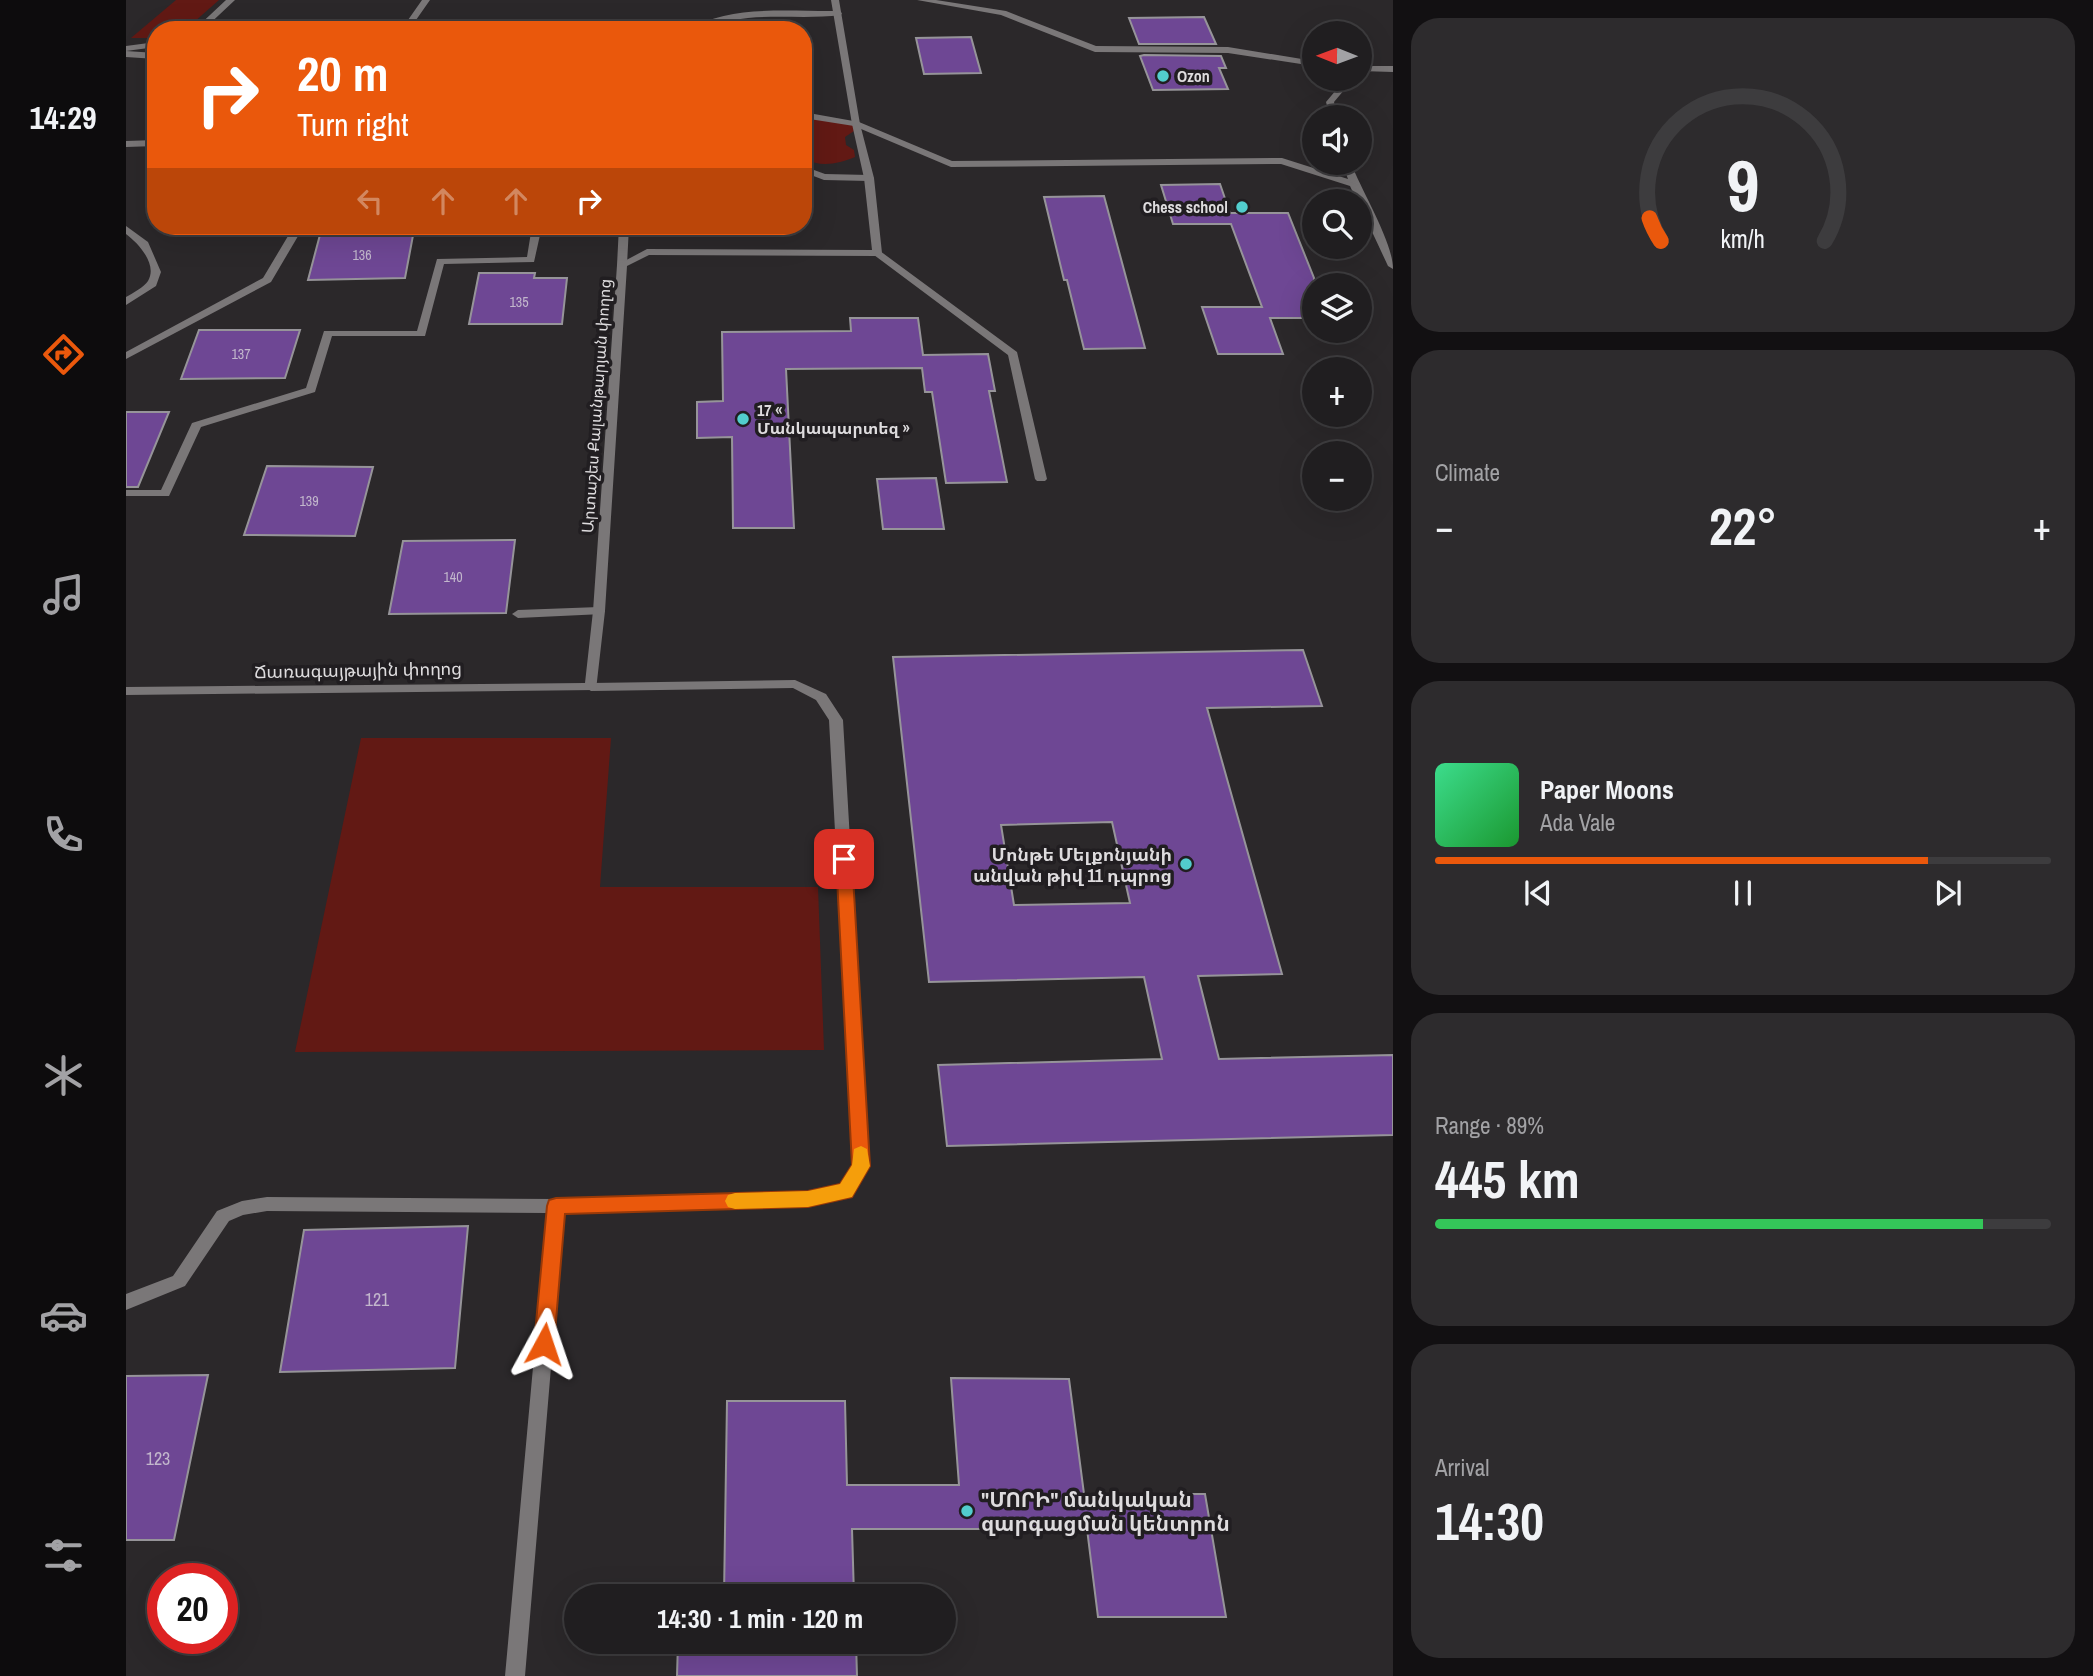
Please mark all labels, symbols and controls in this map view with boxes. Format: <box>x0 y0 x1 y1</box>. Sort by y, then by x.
north arrow <box>1302 21 1372 91</box>
map controls <box>1302 21 1372 511</box>
text: 20 m <box>297 40 389 106</box>
icon: right <box>182 49 273 140</box>
place label: Ozon <box>1177 65 1210 87</box>
marker: Ozon <box>1155 68 1171 84</box>
text: 14:29 <box>29 96 97 139</box>
text: Turn right <box>297 103 409 146</box>
button: sound <box>1302 105 1372 175</box>
text: 9 <box>1726 136 1760 234</box>
icon: left <box>351 182 389 220</box>
icon: ahead <box>424 182 462 220</box>
icon: ahead <box>497 182 535 220</box>
icon: right <box>570 182 608 220</box>
button: search <box>1302 189 1372 259</box>
place label: Chess school <box>1143 196 1228 218</box>
marker: Chess school <box>1234 199 1250 215</box>
text: km/h <box>1721 222 1765 256</box>
house number: 136 <box>352 246 372 264</box>
button: layers <box>1302 273 1372 343</box>
street label: Արտաշես Քալանթարյան փողոց <box>576 278 616 534</box>
house number: 135 <box>509 293 529 311</box>
icon: directions <box>39 330 88 379</box>
house number: 137 <box>231 345 251 363</box>
button: + <box>1302 357 1372 427</box>
place label: 17 « Մանկապարտեզ » <box>757 399 910 439</box>
marker: 17 « Մանկապարտեզ » <box>735 411 751 427</box>
button: − <box>1302 441 1372 511</box>
text: Climate <box>1435 457 1500 488</box>
text: 22° <box>1709 491 1777 561</box>
house number: 139 <box>299 492 319 510</box>
text: − <box>1435 501 1453 552</box>
text: + <box>2033 501 2051 552</box>
house number: 140 <box>443 568 463 586</box>
icon: music <box>39 570 88 619</box>
street label: Ճառագայթային փողոց <box>254 656 462 684</box>
text: Paper Moons <box>1540 772 1674 807</box>
text: Ada Vale <box>1540 807 1615 838</box>
icon: phone <box>39 810 88 859</box>
pin <box>814 829 874 889</box>
icon: arrive <box>825 840 863 878</box>
place label: Մոնթե Մելքոնյանի անվան թիվ 11 դպրոց <box>973 842 1172 888</box>
marker: Մոնթե Մելքոնյանի անվան թիվ 11 դպրոց <box>1178 856 1194 872</box>
icon: previous <box>1519 874 1557 912</box>
icon: pause <box>1724 874 1762 912</box>
icon: next <box>1929 874 1967 912</box>
icon: climate <box>39 1051 88 1100</box>
text: Range · 89% <box>1435 1110 1544 1141</box>
text: 445 km <box>1435 1144 1580 1214</box>
house number: 121 <box>365 1287 390 1312</box>
icon: car <box>39 1291 88 1340</box>
position arrow <box>507 1307 581 1381</box>
house number: 123 <box>146 1446 170 1471</box>
text: Arrival <box>1435 1452 1490 1483</box>
place label: "ՄՈՐԻ" մանկական զարգացման կենտրոն <box>981 1485 1230 1538</box>
text: 14:30 <box>1435 1486 1544 1556</box>
marker: "ՄՈՐԻ" մանկական զարգացման կենտրոն <box>959 1503 975 1519</box>
icon: filters <box>39 1531 88 1580</box>
speed limit sign: 20 <box>147 1563 238 1654</box>
text: 14:30 · 1 min · 120 m <box>657 1601 863 1636</box>

